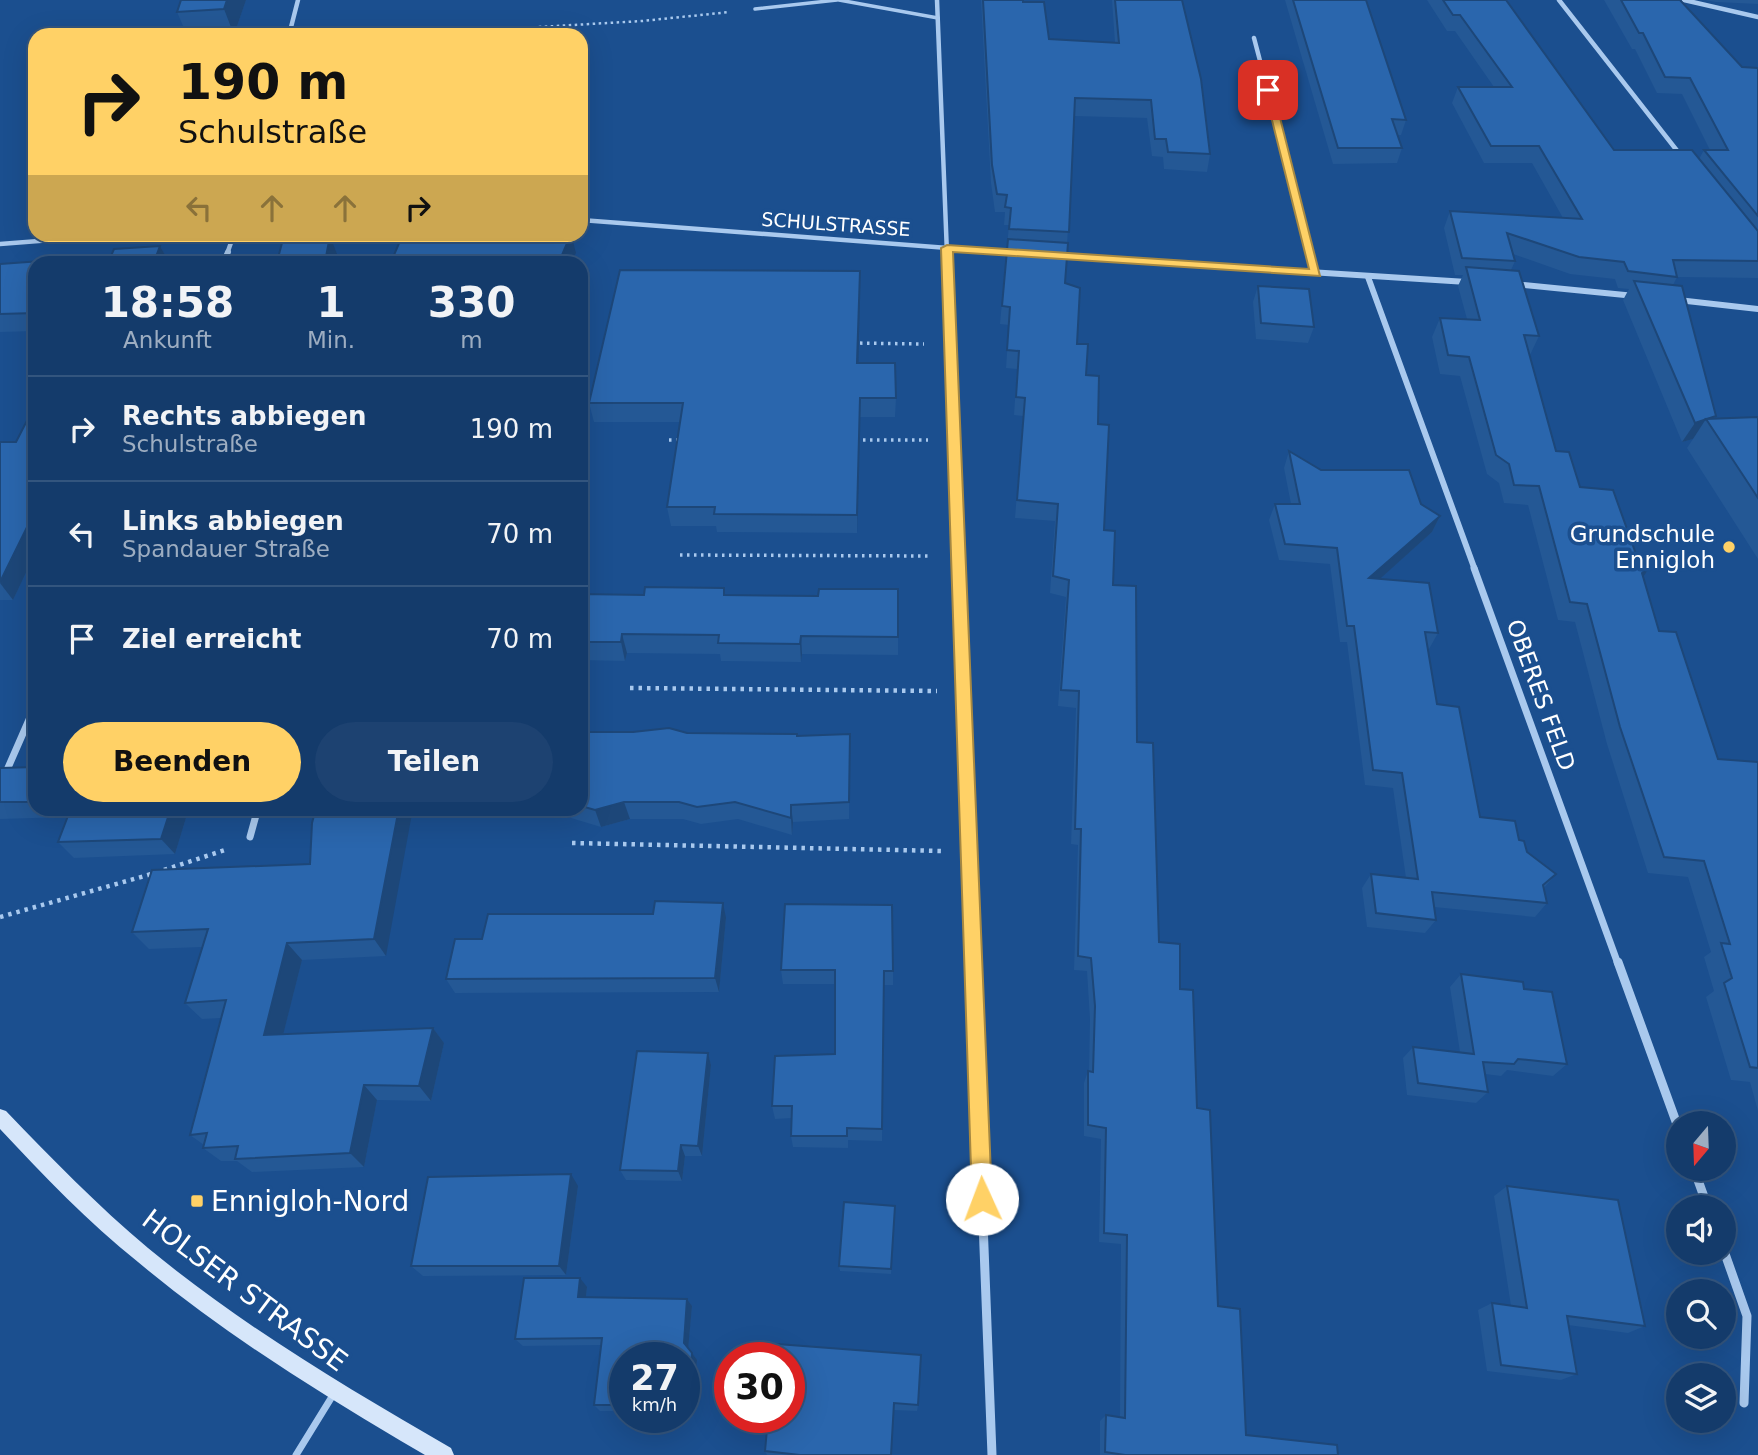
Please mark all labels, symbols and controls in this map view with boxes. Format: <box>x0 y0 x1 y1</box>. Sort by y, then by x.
text: 190 m <box>178 54 348 111</box>
icon: right <box>63 56 154 147</box>
pin <box>1238 60 1298 120</box>
icon: arrive <box>1249 71 1287 109</box>
text: Schulstraße <box>178 113 367 151</box>
icon: left <box>180 189 218 227</box>
icon: ahead <box>253 189 291 227</box>
icon: ahead <box>326 189 364 227</box>
icon: right <box>399 189 437 227</box>
street label: SCHULSTRASSE <box>761 208 911 240</box>
text: 18:58 <box>101 278 234 327</box>
text: 1 <box>316 278 346 327</box>
text: 330 <box>428 278 515 327</box>
text: Ankunft <box>123 327 212 353</box>
text: Min. <box>307 327 355 353</box>
text: m <box>460 327 483 353</box>
text: Rechts abbiegen <box>122 401 367 431</box>
icon: right <box>63 410 101 448</box>
text: 190 m <box>470 414 553 444</box>
text: Schulstraße <box>122 431 258 457</box>
text: Links abbiegen <box>122 506 344 536</box>
icon: left <box>63 515 101 553</box>
text: 70 m <box>486 519 553 549</box>
place label: Grundschule Ennigloh <box>1570 521 1715 573</box>
text: Spandauer Straße <box>122 536 330 562</box>
marker: Grundschule Ennigloh <box>1721 539 1737 555</box>
street label: OBERES FELD <box>1502 616 1580 774</box>
icon: arrive <box>63 620 101 658</box>
text: Ziel erreicht <box>122 624 302 654</box>
text: 70 m <box>486 624 553 654</box>
button: Beenden <box>63 722 301 802</box>
button: Teilen <box>315 722 553 802</box>
north arrow <box>1666 1111 1736 1181</box>
map controls <box>1666 1111 1736 1433</box>
position arrow <box>945 1162 1019 1236</box>
place label: Ennigloh-Nord <box>211 1185 409 1218</box>
marker: Ennigloh-Nord <box>189 1193 205 1209</box>
button: sound <box>1666 1195 1736 1265</box>
street label: HOLSER STRASSE <box>136 1203 354 1378</box>
button: search <box>1666 1279 1736 1349</box>
speed limit sign: 30 <box>714 1342 805 1433</box>
text: 27 <box>630 1358 679 1398</box>
button: layers <box>1666 1363 1736 1433</box>
text: km/h <box>632 1394 677 1415</box>

